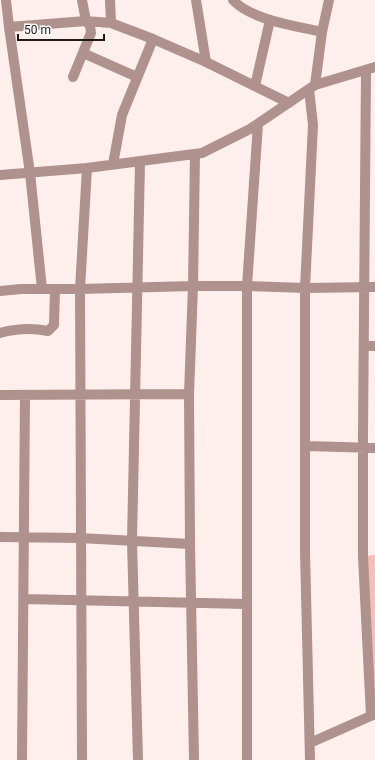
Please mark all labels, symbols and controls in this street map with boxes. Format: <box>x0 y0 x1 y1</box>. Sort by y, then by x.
scale bar <box>18 16 104 42</box>
text: 50 m <box>24 23 51 37</box>

